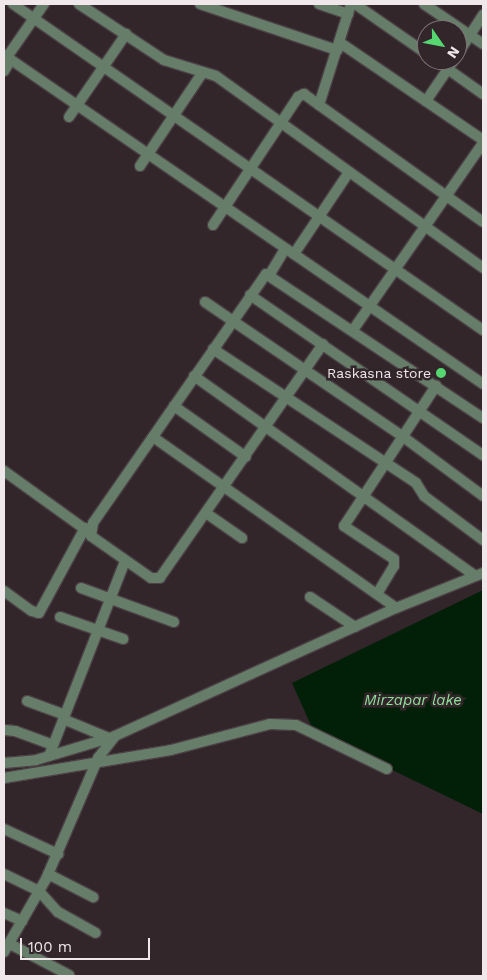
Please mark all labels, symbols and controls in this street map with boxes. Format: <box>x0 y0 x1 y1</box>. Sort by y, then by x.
north arrow <box>417 20 467 70</box>
text: N <box>444 44 463 61</box>
place label: Raskasna store <box>327 365 431 381</box>
marker: Raskasna store <box>435 367 447 379</box>
water label: Mirzapar lake <box>364 692 462 710</box>
scale bar <box>22 928 152 960</box>
text: 100 m <box>28 938 72 956</box>

